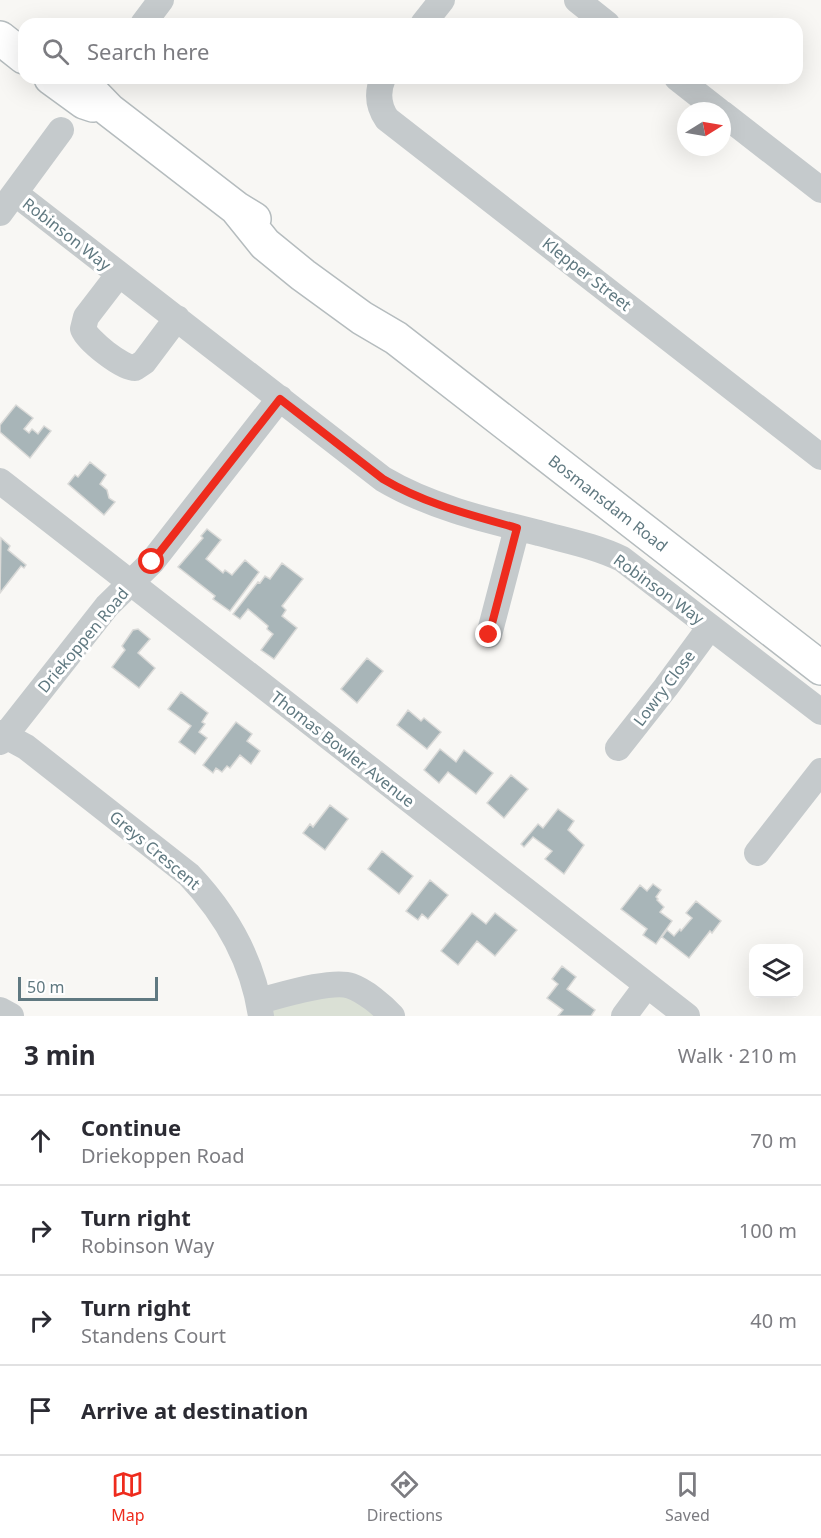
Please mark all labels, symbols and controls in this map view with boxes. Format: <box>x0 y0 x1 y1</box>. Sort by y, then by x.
search box <box>18 18 803 84</box>
icon: search <box>39 35 72 68</box>
text: Search here <box>87 36 209 66</box>
north arrow <box>677 102 731 156</box>
street label: Robinson Way <box>18 193 116 276</box>
street label: Klepper Street <box>538 232 636 316</box>
street label: Bosmansdam Road <box>544 450 672 556</box>
route start <box>138 548 164 574</box>
street label: Robinson Way <box>609 549 709 630</box>
street label: Driekoppen Road <box>33 583 133 697</box>
route end <box>475 621 501 647</box>
street label: Lowry Close <box>628 645 700 731</box>
street label: Thomas Bowler Avenue <box>267 686 419 812</box>
street label: Greys Crescent <box>105 806 205 895</box>
map controls <box>749 944 803 998</box>
button: layers <box>749 944 803 998</box>
scale bar <box>18 974 158 1001</box>
text: 50 m <box>27 976 64 998</box>
text: 3 min <box>24 1037 96 1073</box>
text: Walk · 210 m <box>678 1042 797 1069</box>
text: Continue <box>81 1112 181 1142</box>
icon: ahead <box>24 1124 57 1157</box>
text: 70 m <box>750 1127 797 1154</box>
text: Driekoppen Road <box>81 1142 245 1169</box>
text: Turn right <box>81 1202 191 1232</box>
icon: right <box>24 1214 57 1247</box>
text: 100 m <box>739 1217 797 1244</box>
text: Robinson Way <box>81 1232 214 1259</box>
text: Turn right <box>81 1292 191 1322</box>
icon: right <box>24 1304 57 1337</box>
text: 40 m <box>750 1307 797 1334</box>
text: Standens Court <box>81 1322 226 1349</box>
icon: arrive <box>24 1394 57 1427</box>
text: Arrive at destination <box>81 1395 308 1425</box>
tab: Map <box>111 1468 144 1526</box>
tab: Directions <box>367 1468 443 1526</box>
tab: Saved <box>665 1468 710 1526</box>

